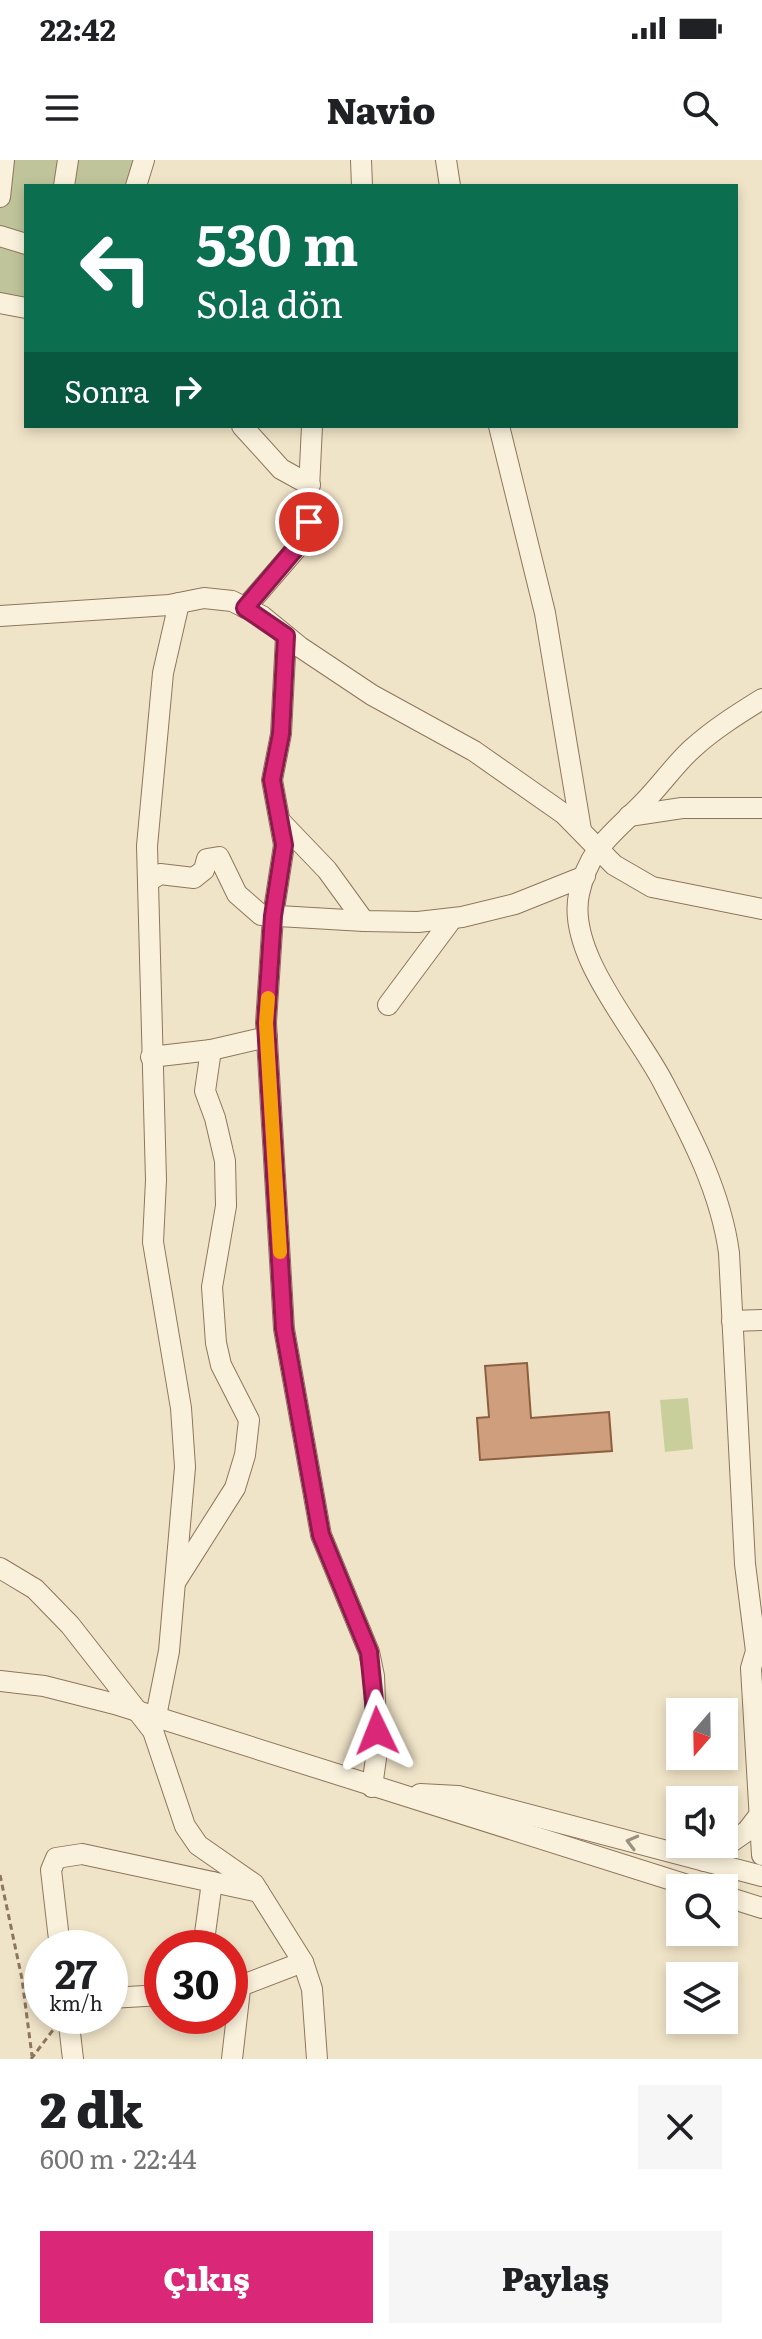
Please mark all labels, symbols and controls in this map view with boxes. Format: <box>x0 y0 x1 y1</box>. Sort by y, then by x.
text: 22:42 <box>40 6 116 50</box>
text: Navio <box>326 82 436 135</box>
icon: menu <box>40 86 84 130</box>
icon: search <box>678 86 722 130</box>
text: 530 m <box>196 200 359 283</box>
icon: left <box>64 216 168 320</box>
text: Sola dön <box>196 276 343 329</box>
text: Sonra <box>64 368 149 412</box>
icon: right <box>165 368 209 412</box>
pin <box>275 488 343 556</box>
icon: arrive <box>287 500 331 544</box>
position arrow <box>335 1689 419 1773</box>
north arrow <box>666 1698 738 1770</box>
map controls <box>666 1698 738 2034</box>
button: sound <box>666 1786 738 1858</box>
one-way arrow <box>626 1834 640 1851</box>
button: search <box>666 1874 738 1946</box>
speed limit sign: 30 <box>144 1930 248 2034</box>
text: 27 <box>55 1942 97 2001</box>
button: layers <box>666 1962 738 2034</box>
text: km/h <box>49 1987 103 2017</box>
text: 2 dk <box>40 2072 143 2143</box>
button: close <box>638 2085 722 2169</box>
text: 600 m · 22:44 <box>40 2138 197 2177</box>
button: Çıkış <box>40 2231 373 2323</box>
button: Paylaş <box>389 2231 722 2323</box>

